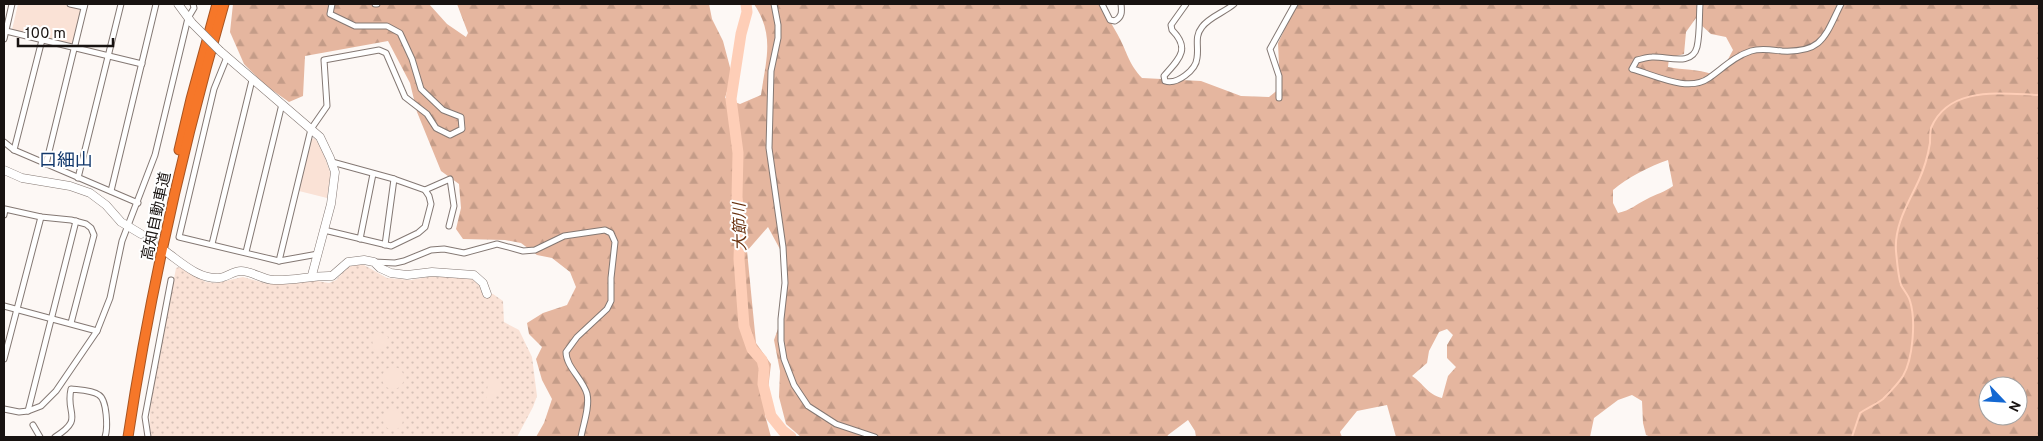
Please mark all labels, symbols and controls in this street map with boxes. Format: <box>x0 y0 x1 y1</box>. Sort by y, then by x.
scale bar <box>18 15 112 47</box>
text: 100 m <box>25 25 66 44</box>
district label: 口細山 <box>39 150 93 173</box>
street label: 高知自動車道 <box>139 170 176 262</box>
water label: 大節川 <box>731 201 751 251</box>
north arrow <box>1978 376 2028 426</box>
text: N <box>2004 398 2023 414</box>

